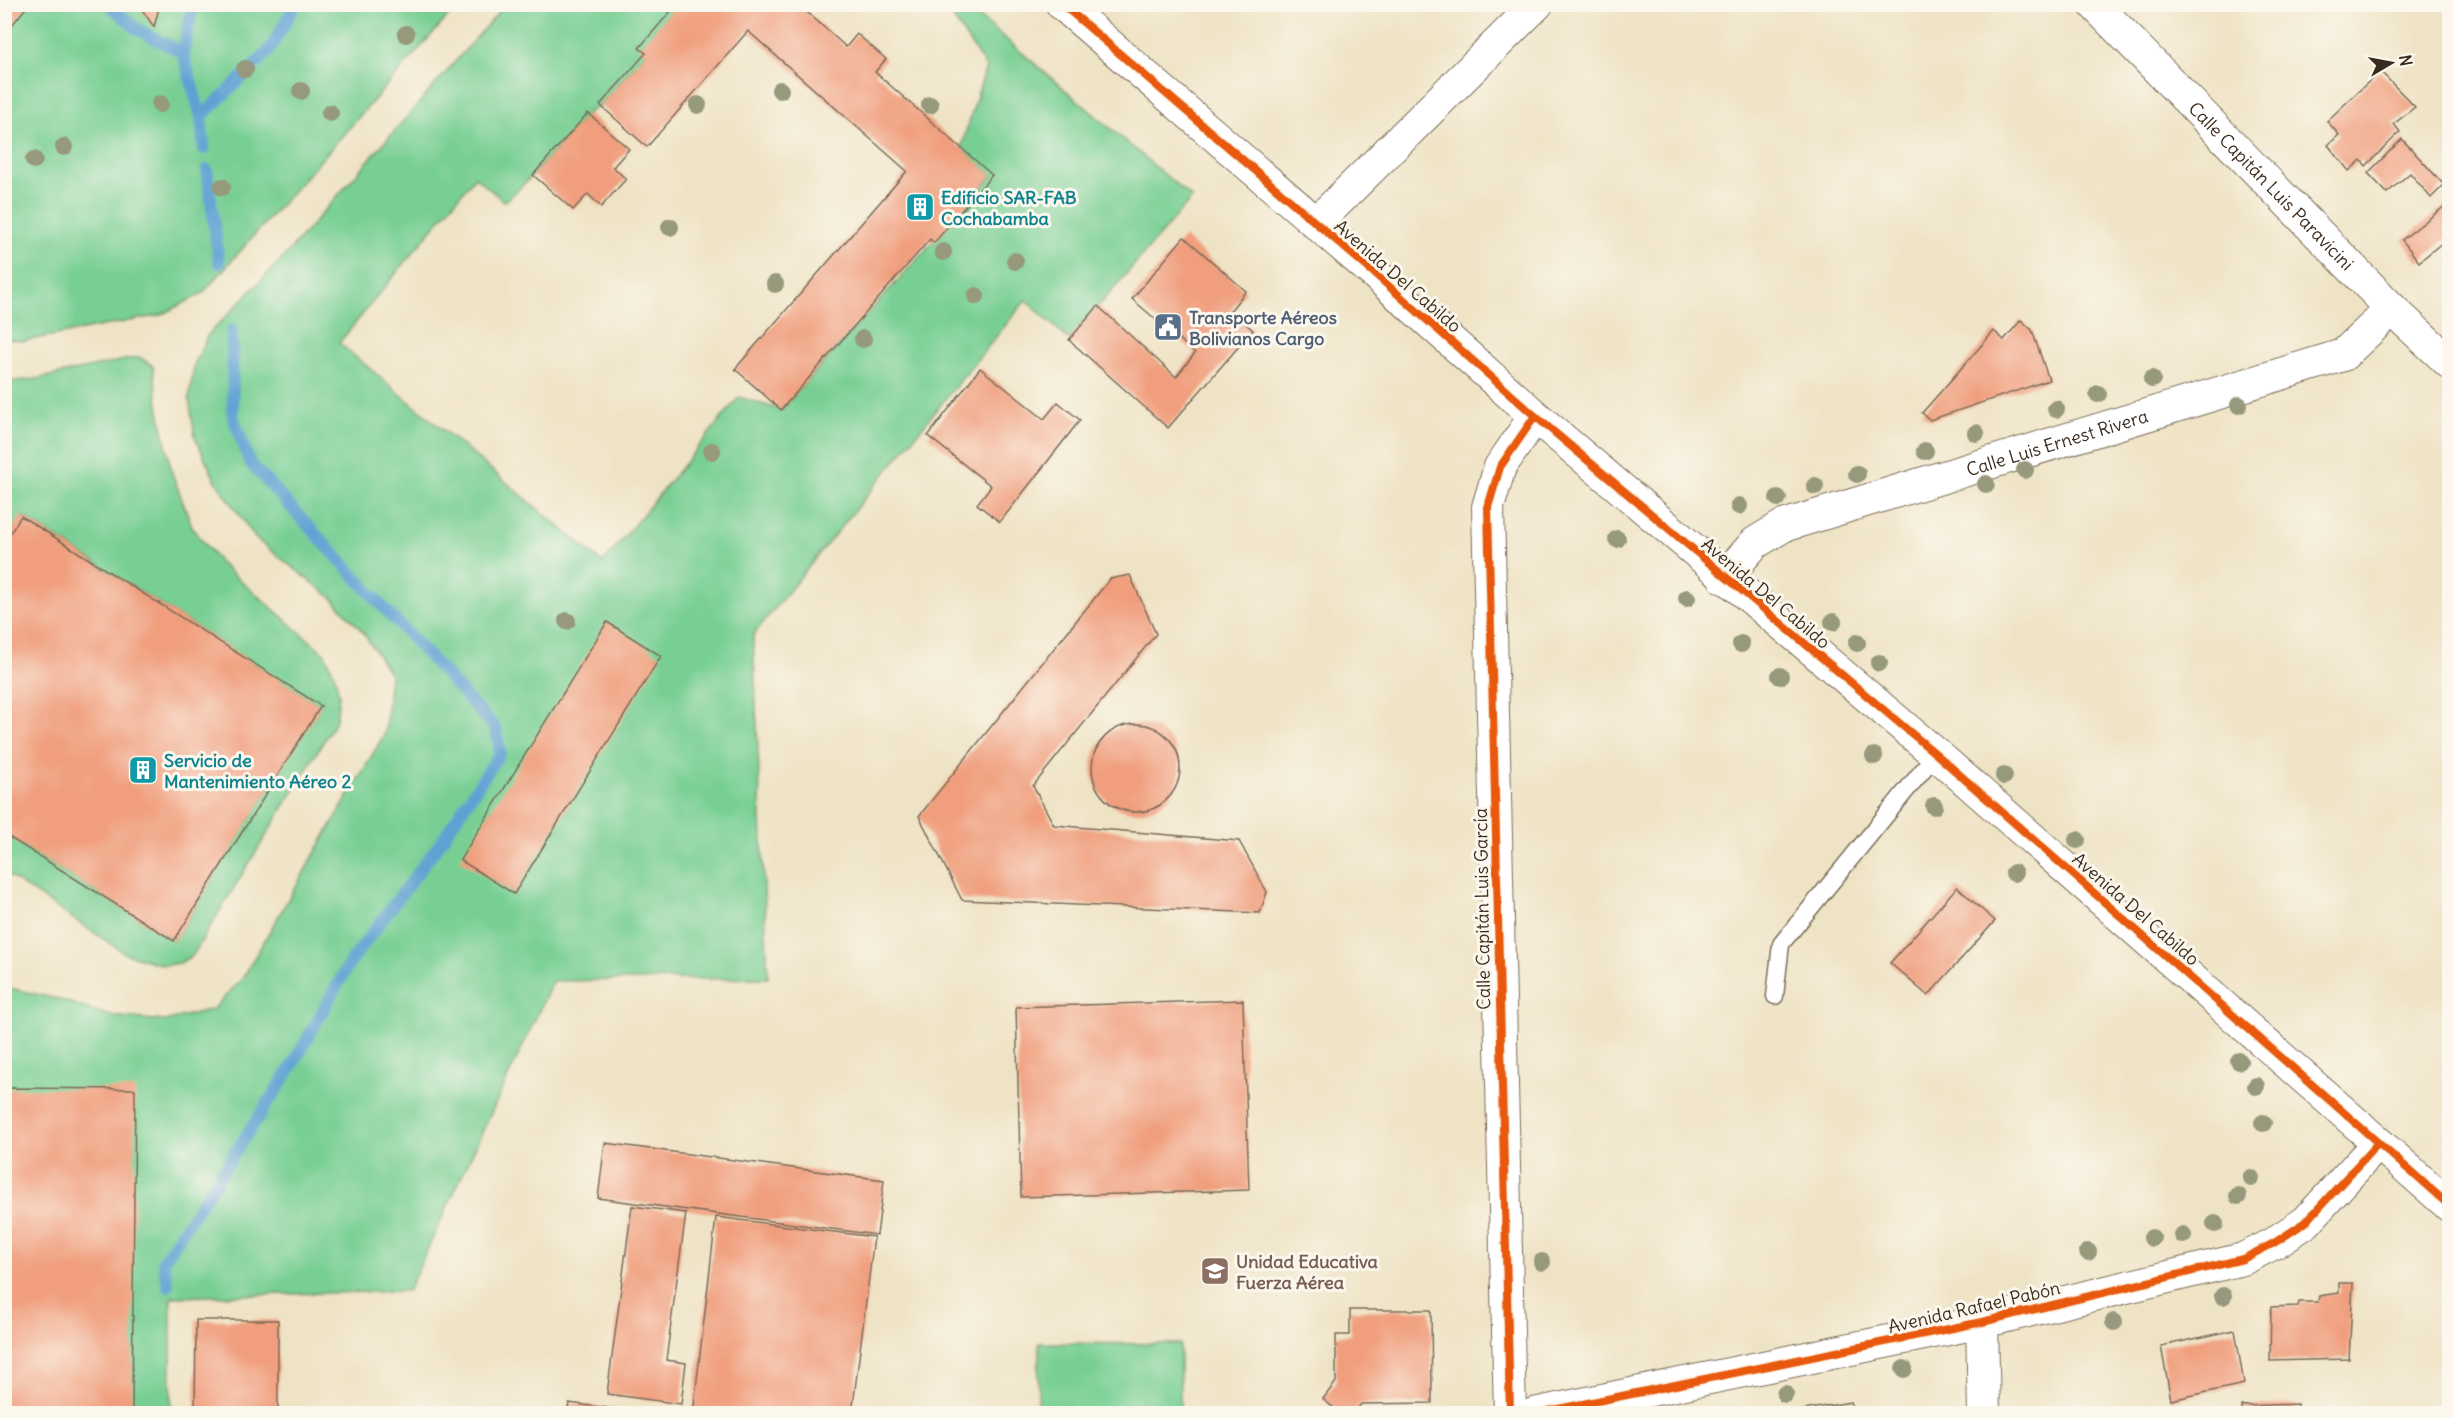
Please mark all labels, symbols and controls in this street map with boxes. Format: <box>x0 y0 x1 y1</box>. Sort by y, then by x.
north arrow <box>2361 33 2421 93</box>
text: N <box>2395 53 2417 68</box>
street label: Calle Capitán Luis Paravicini <box>2184 97 2359 275</box>
place label: Edificio SAR-FAB Cochabamba <box>941 186 1077 230</box>
building icon: Edificio SAR-FAB Cochabamba <box>904 191 936 223</box>
street label: Avenida Del Cabildo <box>1330 215 1466 337</box>
place label: Transporte Aéreos Bolivianos Cargo <box>1189 306 1337 350</box>
public building icon: Transporte Aéreos Bolivianos Cargo <box>1152 311 1184 343</box>
street label: Calle Luis Ernest Rivera <box>1963 404 2151 481</box>
street label: Avenida Del Cabildo <box>1697 532 1835 654</box>
place label: Servicio de Mantenimiento Aéreo 2 <box>164 749 351 793</box>
building icon: Servicio de Mantenimiento Aéreo 2 <box>127 754 159 786</box>
street label: Calle Capitán Luis García <box>1469 808 1495 1010</box>
street label: Avenida Del Cabildo <box>2068 848 2204 970</box>
place label: Unidad Educativa Fuerza Aérea <box>1236 1250 1378 1294</box>
school or university icon: Unidad Educativa Fuerza Aérea <box>1199 1255 1231 1287</box>
street label: Avenida Rafael Pabón <box>1886 1276 2062 1338</box>

